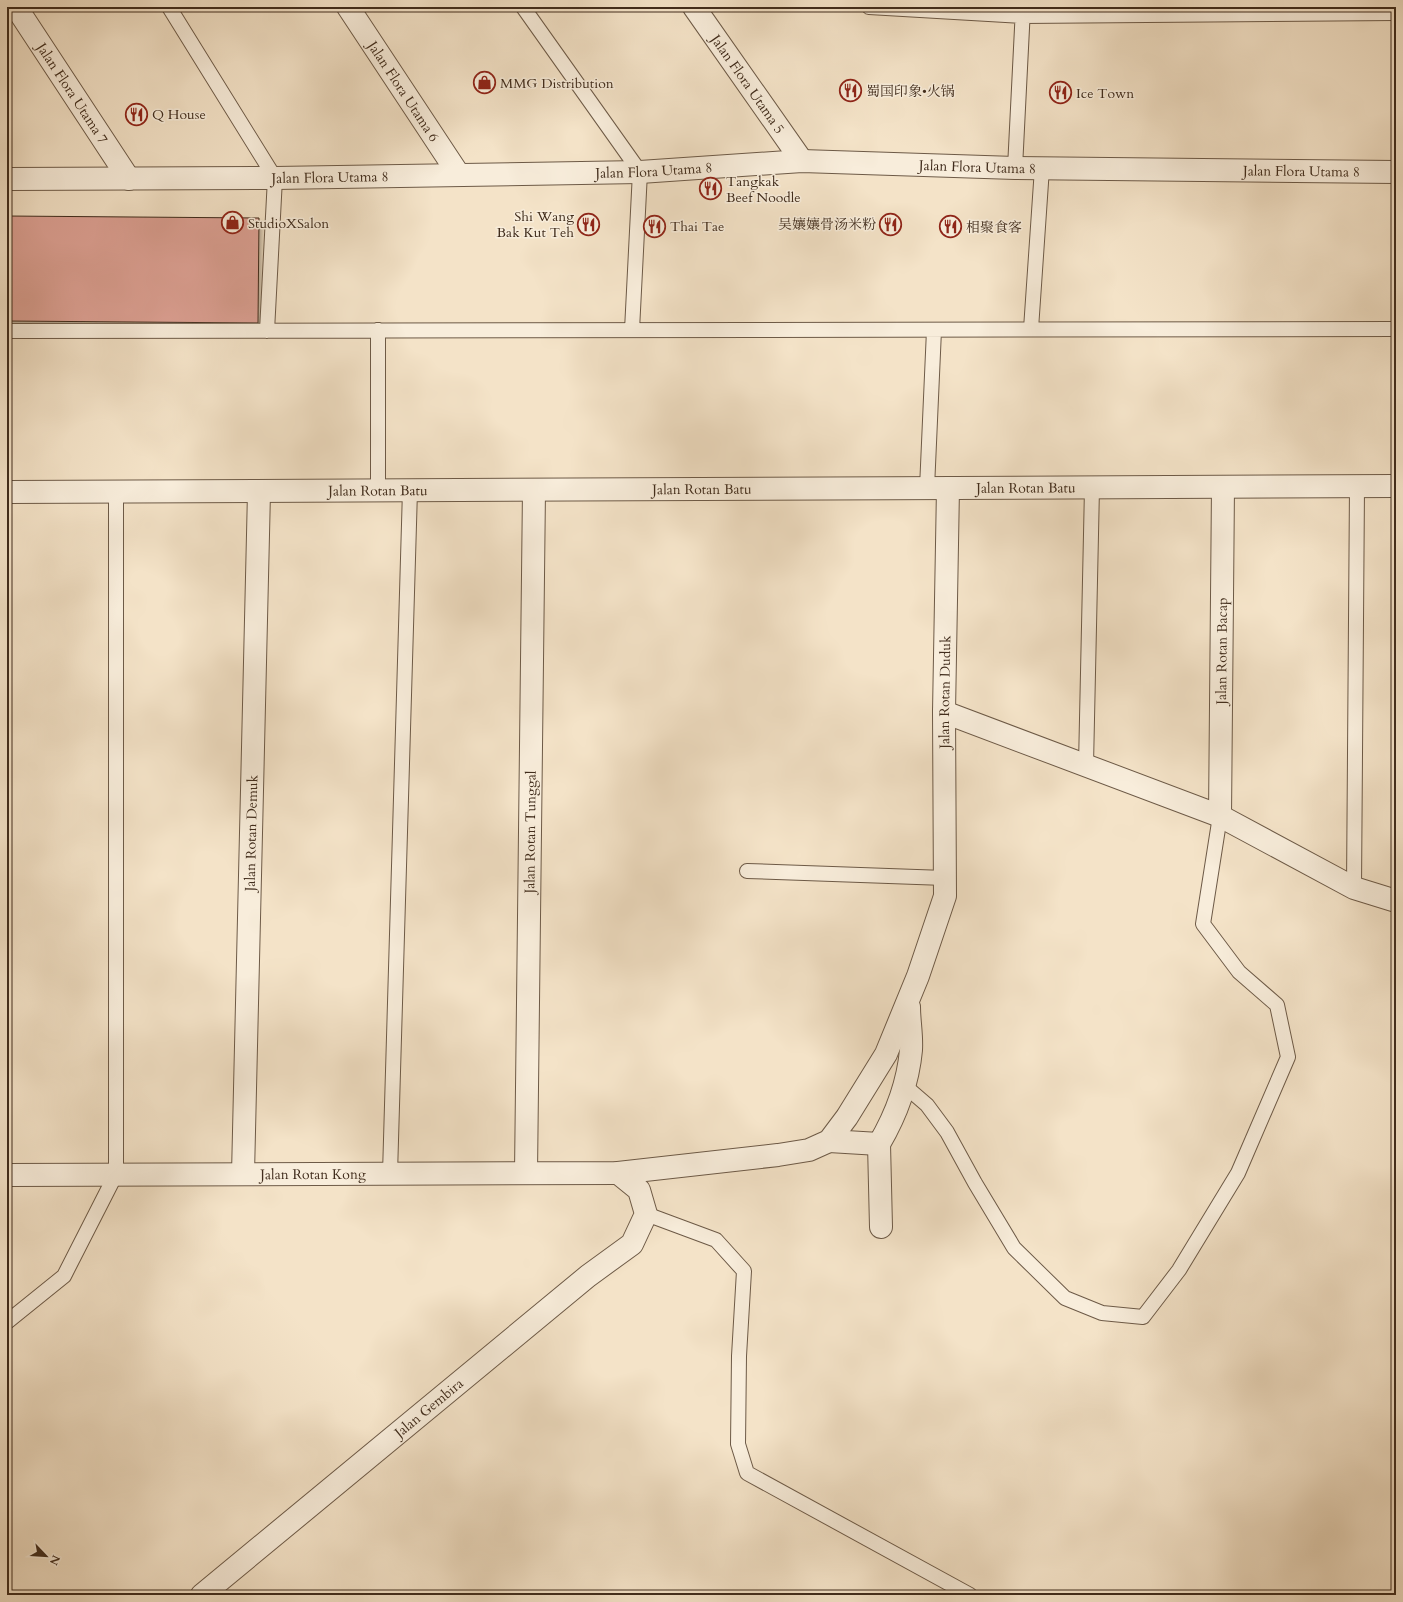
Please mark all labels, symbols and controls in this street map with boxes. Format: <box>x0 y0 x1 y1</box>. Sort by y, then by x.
street label: Jalan Flora Utama 5 <box>705 29 789 137</box>
street label: Jalan Flora Utama 6 <box>362 36 444 145</box>
street label: Jalan Flora Utama 7 <box>31 37 113 147</box>
shop icon: MMG Distribution <box>472 70 498 96</box>
place label: MMG Distribution <box>500 74 614 93</box>
restaurant icon: 蜀国印象•火锅 <box>837 78 863 104</box>
restaurant icon: Ice Town <box>1047 80 1073 106</box>
place label: 蜀国印象•火锅 <box>866 82 955 101</box>
place label: Ice Town <box>1076 84 1134 103</box>
restaurant icon: Q House <box>123 101 149 127</box>
place label: Q House <box>152 105 206 124</box>
street label: Jalan Flora Utama 8 <box>917 155 1036 178</box>
street label: Jalan Flora Utama 8 <box>593 158 713 182</box>
street label: Jalan Flora Utama 8 <box>1241 161 1360 181</box>
street label: Jalan Flora Utama 8 <box>269 167 389 188</box>
place label: Tangkak Beef Noodle <box>726 172 801 207</box>
restaurant icon: Tangkak Beef Noodle <box>698 176 724 202</box>
place label: Shi Wang Bak Kut Teh <box>497 207 574 242</box>
shop icon: StudioXSalon <box>220 210 246 236</box>
restaurant icon: Shi Wang Bak Kut Teh <box>576 211 602 237</box>
restaurant icon: 吴孃孃骨汤米粉 <box>878 211 904 237</box>
restaurant icon: Thai Tae <box>641 213 667 239</box>
place label: StudioXSalon <box>248 214 329 233</box>
restaurant icon: 相聚食客 <box>938 214 964 240</box>
place label: 吴孃孃骨汤米粉 <box>778 215 876 234</box>
place label: Thai Tae <box>670 217 724 236</box>
place label: 相聚食客 <box>966 218 1022 237</box>
street label: Jalan Rotan Batu <box>974 478 1076 497</box>
street label: Jalan Rotan Batu <box>650 479 752 499</box>
street label: Jalan Rotan Batu <box>326 481 428 500</box>
street label: Jalan Rotan Bacap <box>1211 597 1231 707</box>
street label: Jalan Rotan Duduk <box>934 635 955 751</box>
street label: Jalan Rotan Tunggal <box>520 770 540 896</box>
street label: Jalan Rotan Demuk <box>240 774 262 894</box>
street label: Jalan Rotan Kong <box>258 1164 366 1184</box>
street label: Jalan Gembira <box>389 1374 467 1443</box>
north arrow <box>26 1536 66 1576</box>
text: N <box>46 1553 63 1568</box>

